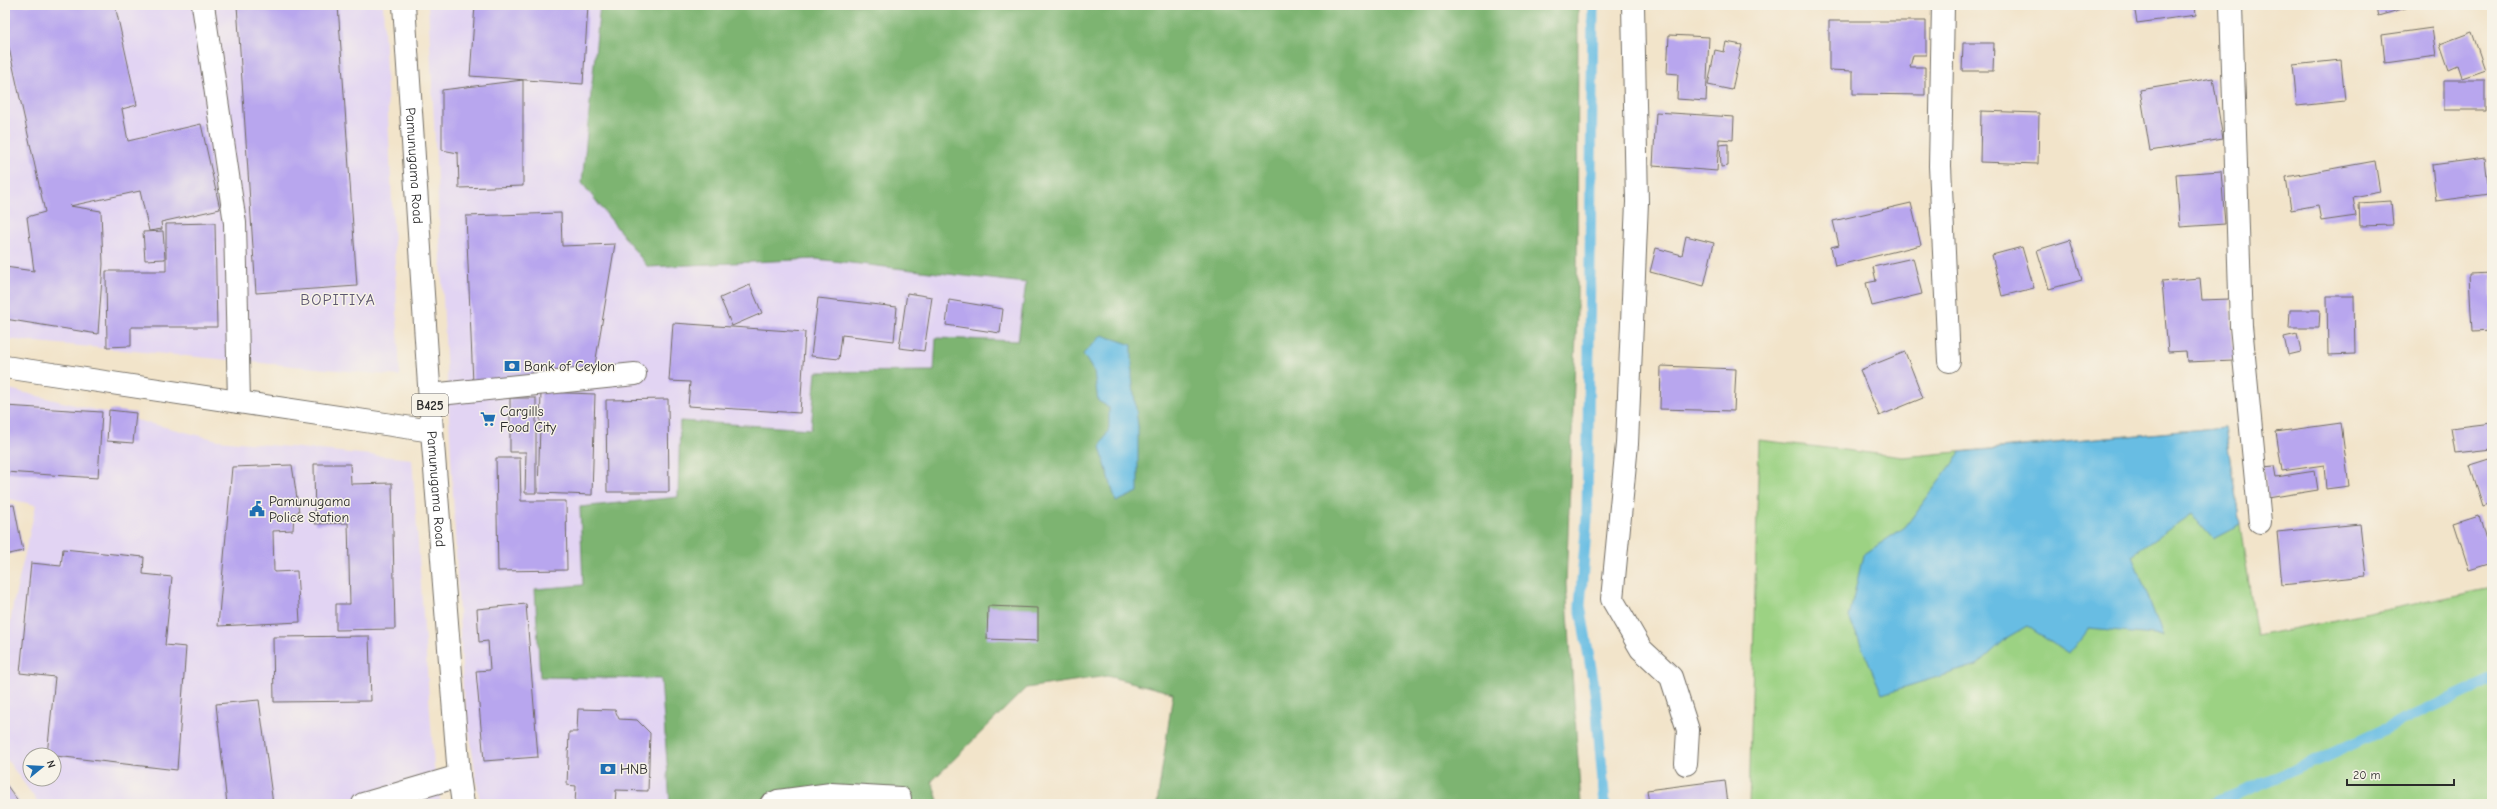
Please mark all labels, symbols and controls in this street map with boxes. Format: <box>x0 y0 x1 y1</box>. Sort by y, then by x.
street label: Pamunugama Road <box>402 107 427 224</box>
district label: BOPITIYA <box>300 291 376 309</box>
bank icon: Bank of Ceylon <box>503 357 521 375</box>
place label: Bank of Ceylon <box>524 358 615 375</box>
road number: B425 <box>412 394 448 416</box>
place label: Cargills Food City <box>500 403 557 436</box>
supermarket icon: Cargills Food City <box>479 410 497 428</box>
street label: Pamunugama Road <box>424 430 450 548</box>
place label: Pamunugama Police Station <box>269 493 351 526</box>
public building icon: Pamunugama Police Station <box>248 500 266 518</box>
north arrow <box>22 747 62 787</box>
text: N <box>44 759 58 769</box>
bank icon: HNB <box>599 760 617 778</box>
place label: HNB <box>620 761 648 778</box>
scale bar <box>2347 761 2454 787</box>
text: 20 m <box>2353 768 2381 782</box>

